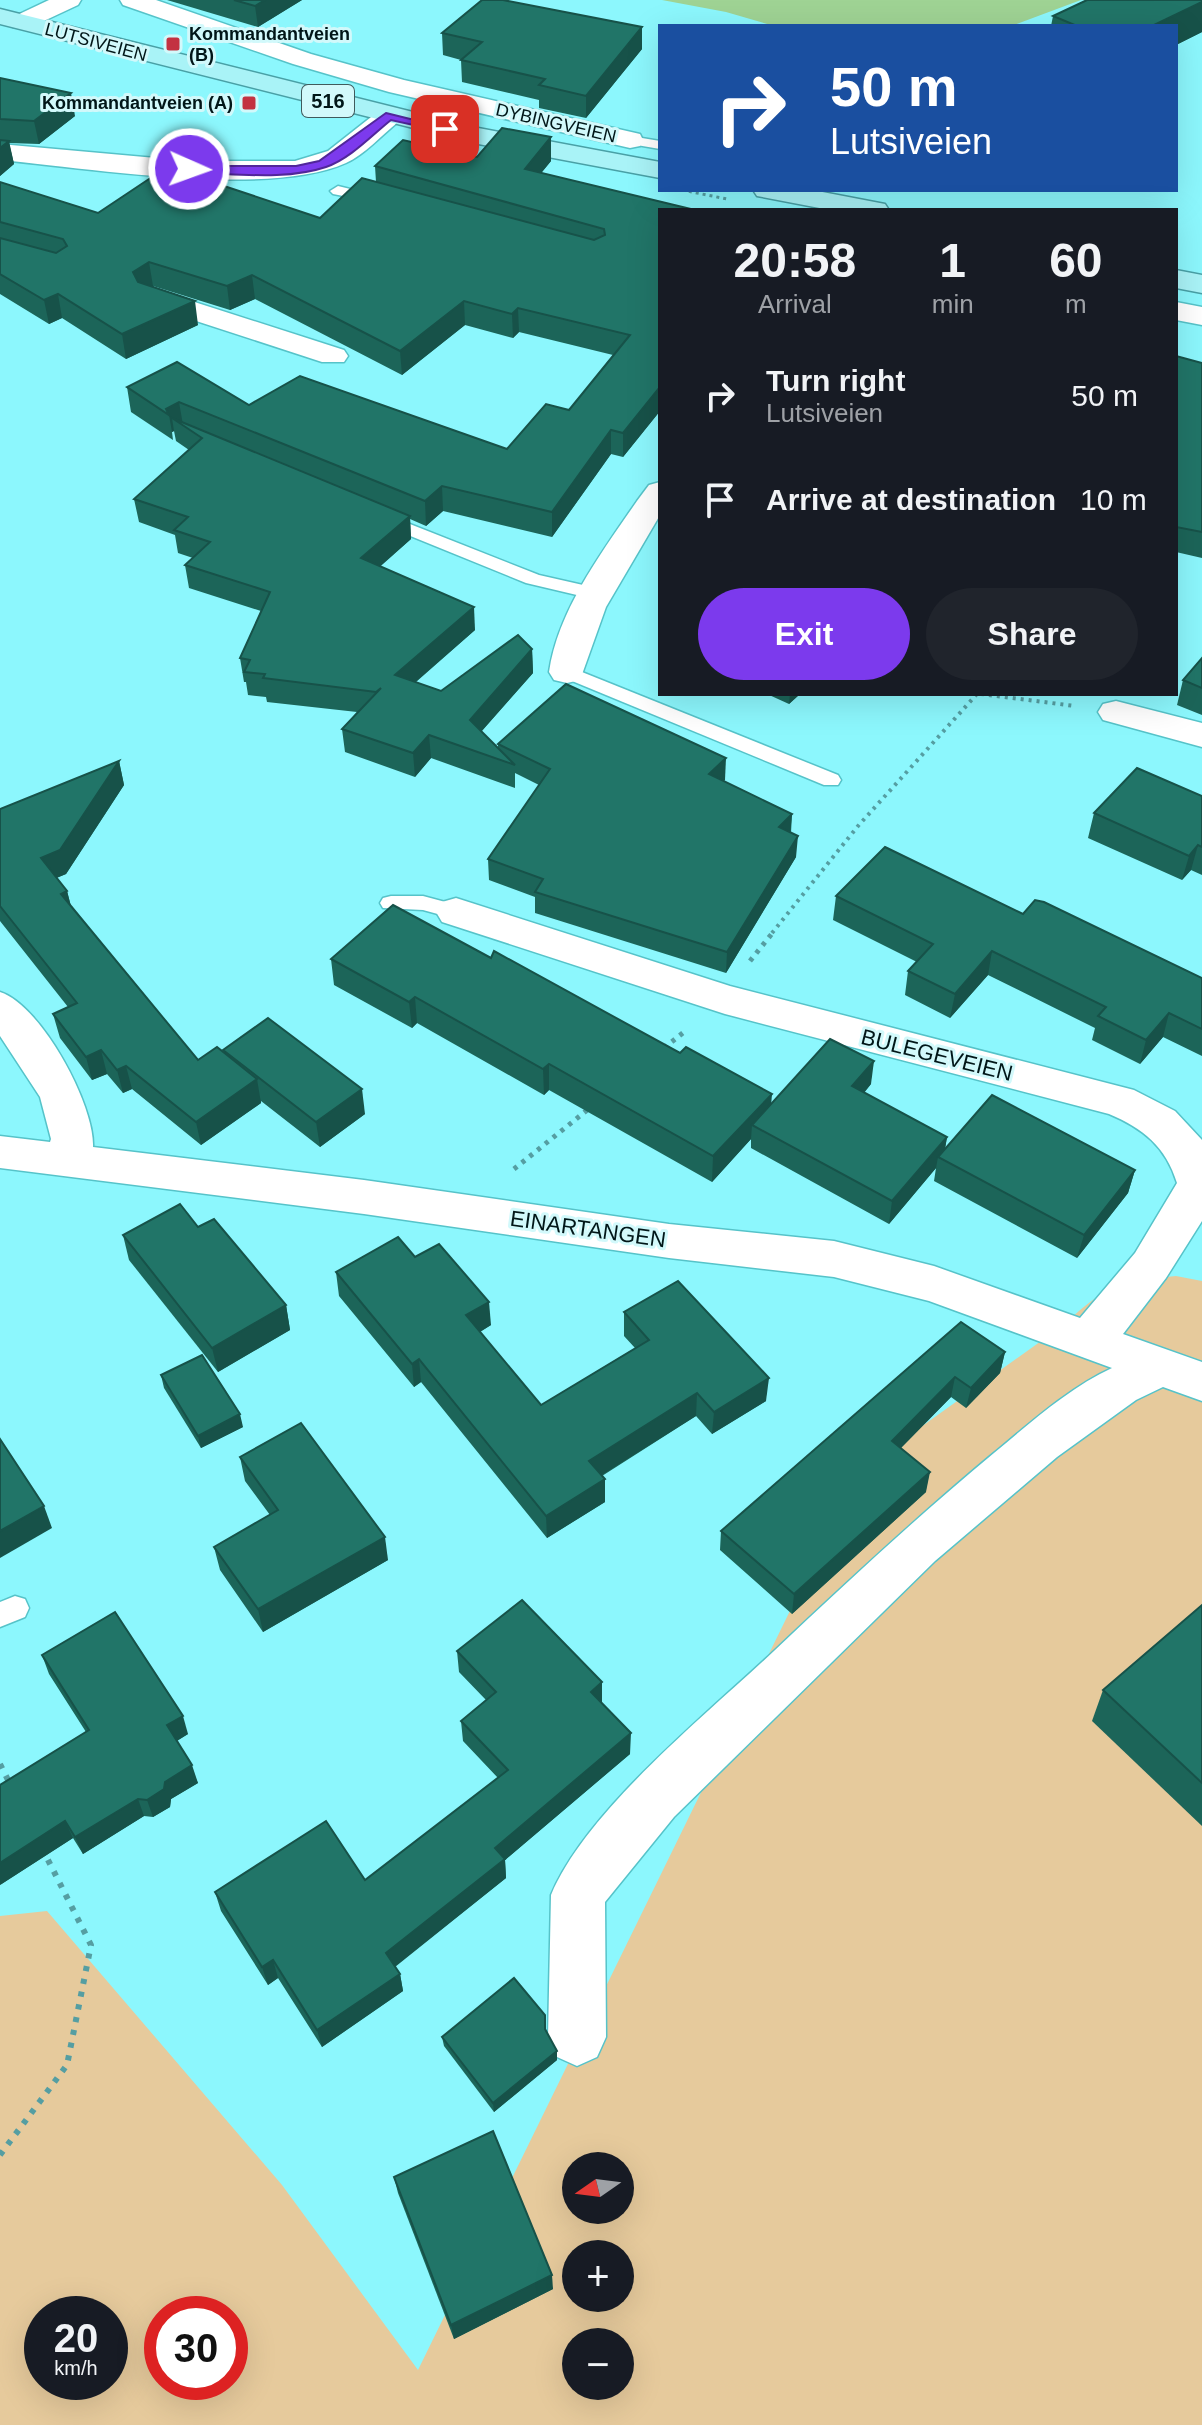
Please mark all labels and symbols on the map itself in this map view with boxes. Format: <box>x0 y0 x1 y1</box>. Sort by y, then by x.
street label: LUTSIVEIEN <box>43 19 149 65</box>
place label: Kommandantveien (B) <box>189 24 350 65</box>
marker: Kommandantveien (B) <box>164 35 182 53</box>
road number: 516 <box>302 85 354 117</box>
place label: Kommandantveien (A) <box>42 93 233 113</box>
marker: Kommandantveien (A) <box>240 94 258 112</box>
pin <box>411 95 479 163</box>
street label: DYBINGVEIEN <box>494 99 618 147</box>
position arrow <box>147 127 231 211</box>
street label: BULEGEVEIEN <box>859 1024 1015 1086</box>
street label: EINARTANGEN <box>509 1206 667 1252</box>
north arrow <box>562 2152 634 2224</box>
speed limit sign: 30 <box>144 2296 248 2400</box>

